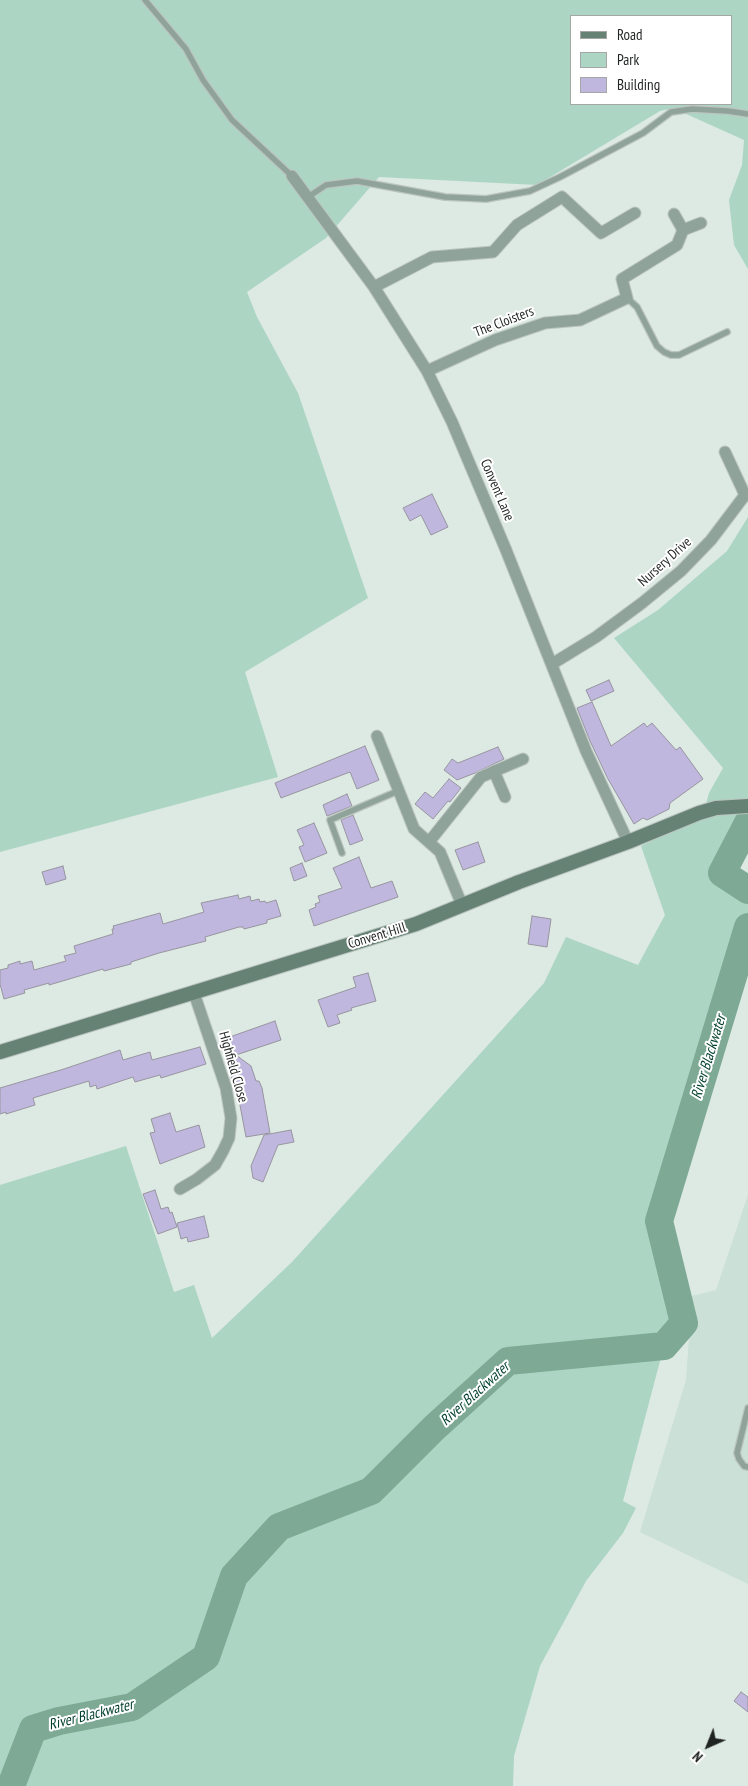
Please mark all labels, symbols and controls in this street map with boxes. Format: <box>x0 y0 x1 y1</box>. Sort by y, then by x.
legend <box>570 15 733 105</box>
text: Road <box>617 25 643 44</box>
text: Park <box>617 50 639 69</box>
text: Building <box>617 75 660 94</box>
street label: The Cloisters <box>472 303 536 341</box>
street label: Convent Lane <box>476 457 518 523</box>
street label: Nursery Drive <box>635 534 695 590</box>
street label: Convent Hill <box>346 919 408 953</box>
water label: River Blackwater <box>688 1013 730 1101</box>
street label: Highfield Close <box>215 1030 251 1104</box>
water label: River Blackwater <box>437 1358 513 1430</box>
water label: River Blackwater <box>47 1696 135 1734</box>
north arrow <box>683 1721 733 1771</box>
text: N <box>689 1748 707 1766</box>

